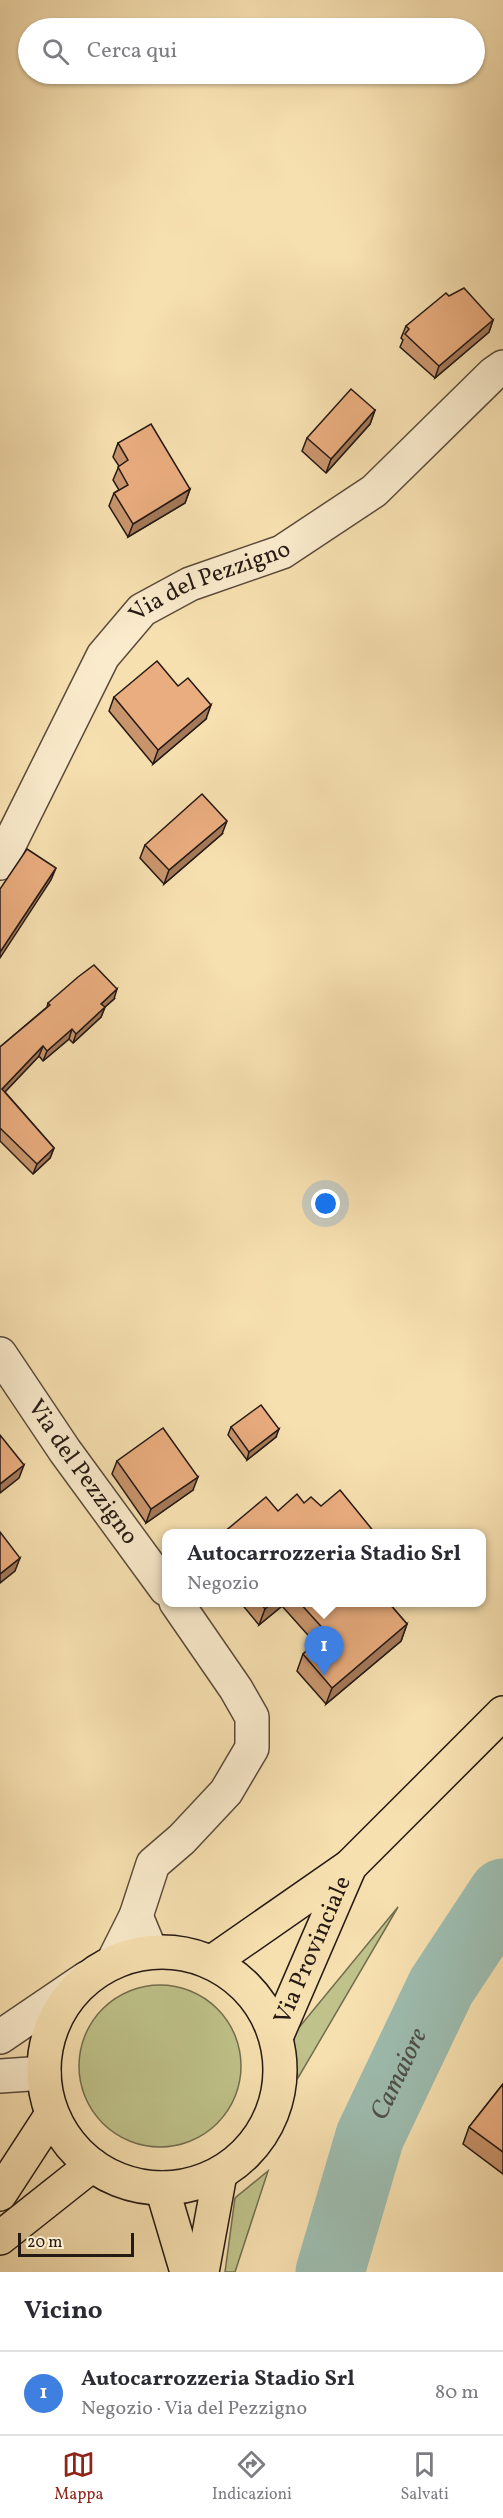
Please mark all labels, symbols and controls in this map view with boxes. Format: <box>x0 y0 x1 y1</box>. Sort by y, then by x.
search box <box>18 18 485 84</box>
icon: search <box>39 35 72 68</box>
text: Cerca qui <box>87 36 177 67</box>
street label: Via del Pezzigno <box>122 533 298 630</box>
your location <box>311 1189 340 1218</box>
street label: Via del Pezzigno <box>18 1393 146 1552</box>
popup <box>162 1529 486 1607</box>
text: Autocarrozzeria Stadio Srl <box>187 1539 461 1570</box>
text: Negozio <box>187 1570 259 1598</box>
pin: 1 <box>304 1626 344 1676</box>
street label: Via Provinciale <box>266 1871 361 2030</box>
water label: Camaiore <box>362 2022 437 2126</box>
scale bar <box>18 2230 134 2258</box>
text: 20 m <box>27 2232 62 2254</box>
text: Vicino <box>24 2293 103 2329</box>
text: Autocarrozzeria Stadio Srl <box>81 2364 355 2395</box>
text: 1 <box>39 2379 48 2407</box>
text: 80 m <box>435 2379 479 2407</box>
text: Negozio · Via del Pezzigno <box>81 2395 307 2423</box>
tab: Mappa <box>54 2448 103 2506</box>
tab: Indicazioni <box>212 2448 292 2506</box>
tab: Salvati <box>401 2448 449 2506</box>

